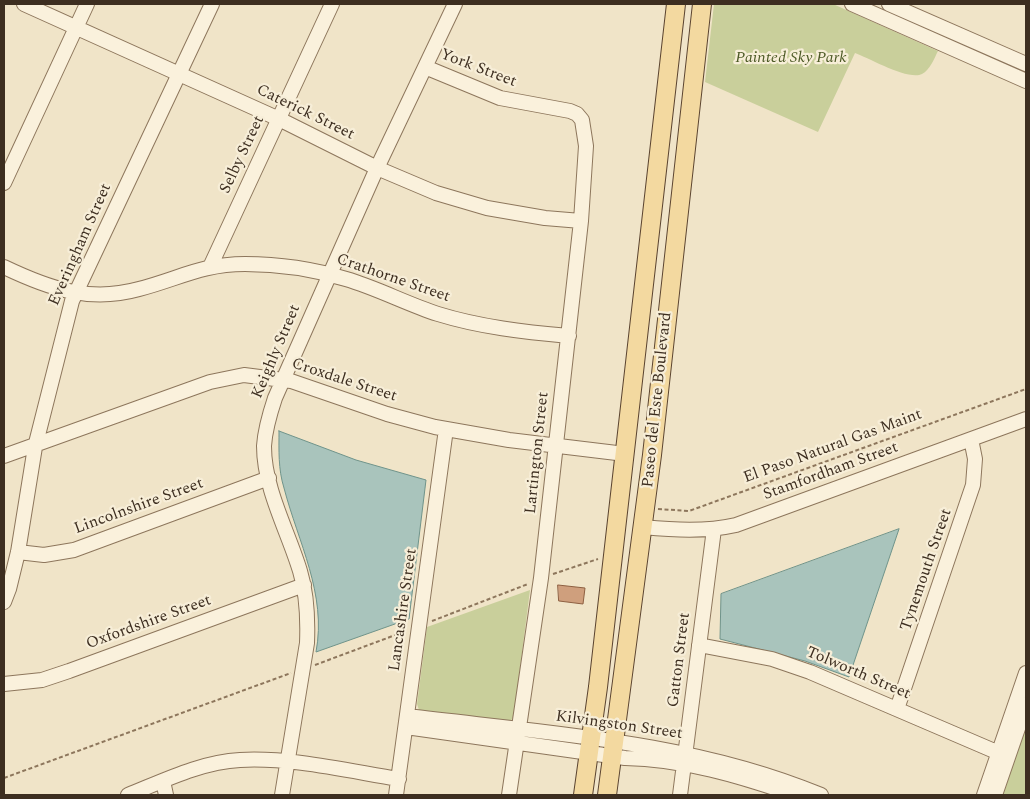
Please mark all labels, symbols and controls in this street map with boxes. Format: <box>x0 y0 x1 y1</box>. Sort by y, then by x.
street label: York Street <box>437 46 519 92</box>
park label: Painted Sky Park <box>735 49 847 69</box>
street label: Caterick Street <box>253 81 357 145</box>
street label: Selby Street <box>217 113 269 197</box>
street label: Everingham Street <box>45 181 117 309</box>
street label: Crathorne Street <box>334 251 452 307</box>
street label: Keighly Street <box>249 302 305 402</box>
street label: Paseo del Este Boulevard <box>639 311 677 489</box>
street label: Croxdale Street <box>289 355 399 407</box>
street label: Lartington Street <box>522 391 554 515</box>
street label: El Paso Natural Gas Maint <box>741 406 925 488</box>
street label: Stamfordham Street <box>761 439 901 505</box>
street label: Lincolnshire Street <box>72 475 206 539</box>
street label: Tynemouth Street <box>897 506 957 634</box>
street label: Lancashire Street <box>386 547 422 673</box>
street label: Oxfordshire Street <box>84 591 214 655</box>
street label: Gatton Street <box>665 611 695 709</box>
street label: Tolworth Street <box>803 643 913 705</box>
street label: Kilvingston Street <box>554 708 684 744</box>

